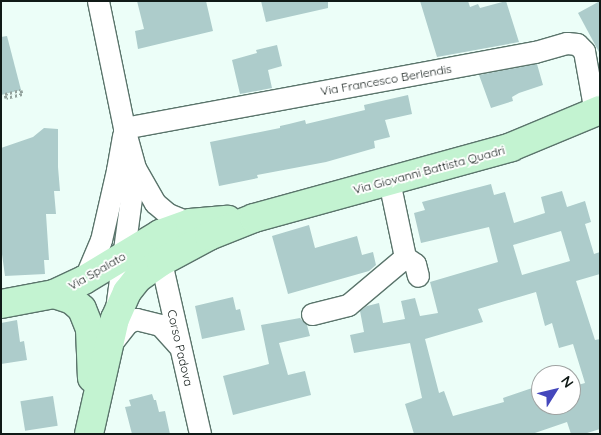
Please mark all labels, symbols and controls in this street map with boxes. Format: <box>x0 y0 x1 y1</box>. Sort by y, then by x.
street label: Via Francesco Berlendis <box>319 61 453 99</box>
street label: Via Giovanni Battista Quadri <box>352 143 506 197</box>
street label: Via Spalato <box>66 249 128 293</box>
street label: Corso Padova <box>164 308 196 388</box>
north arrow <box>531 365 581 415</box>
text: N <box>557 372 578 391</box>

